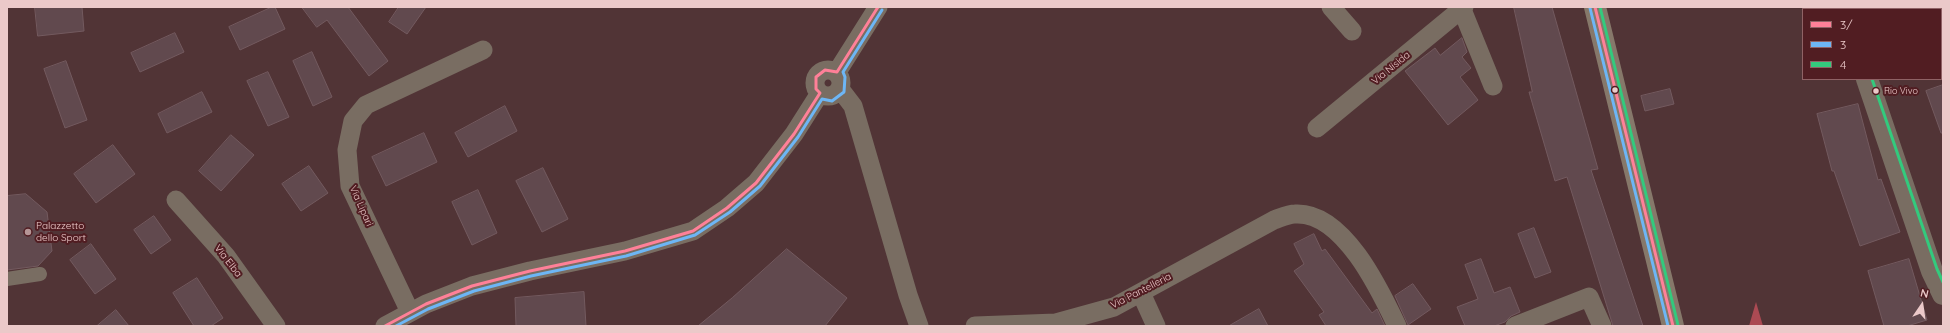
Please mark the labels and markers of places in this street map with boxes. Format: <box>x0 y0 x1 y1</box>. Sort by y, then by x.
unlabelled marker <box>1610 85 1620 95</box>
marker: Rio Vivo <box>1871 86 1881 96</box>
place label: Rio Vivo <box>1884 86 1918 96</box>
place label: Palazzetto dello Sport <box>36 220 86 244</box>
marker: Palazzetto dello Sport <box>23 227 33 237</box>

